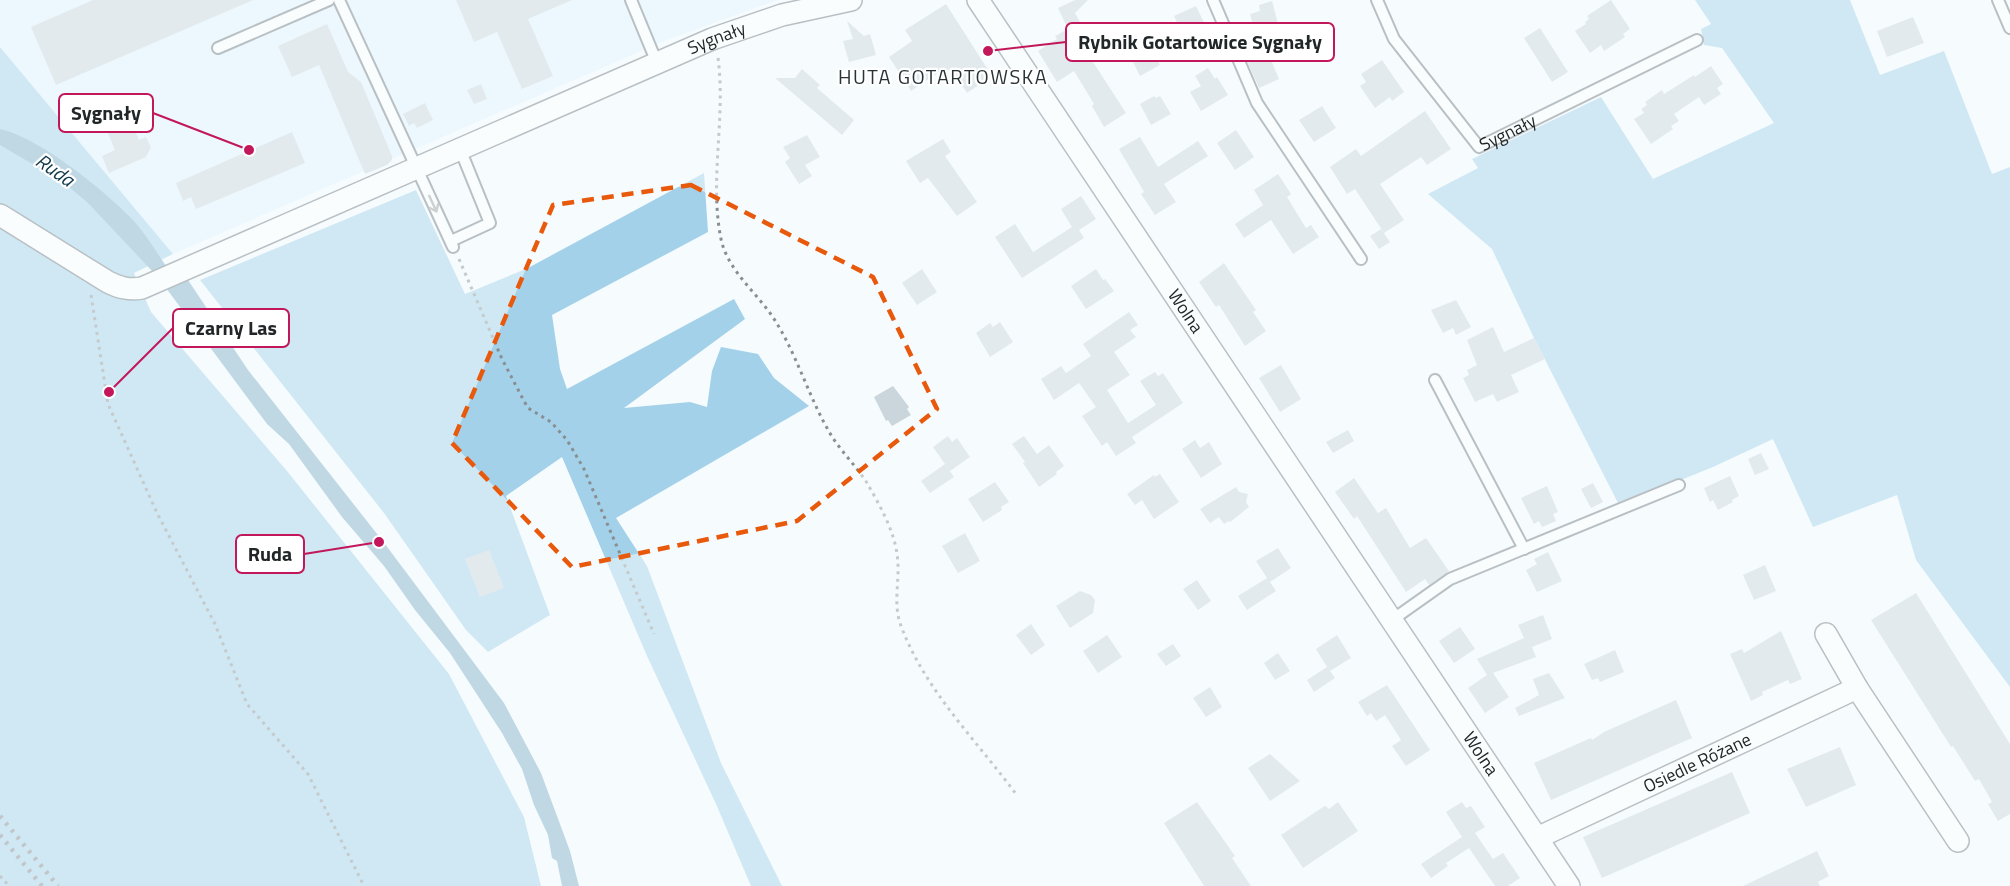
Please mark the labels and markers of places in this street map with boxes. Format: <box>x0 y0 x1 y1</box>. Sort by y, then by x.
callout: Rybnik Gotartowice Sygnały <box>1066 23 1334 61</box>
callout: Sygnały <box>59 94 153 132</box>
callout: Czarny Las <box>173 309 289 347</box>
callout: Ruda <box>236 535 304 573</box>

